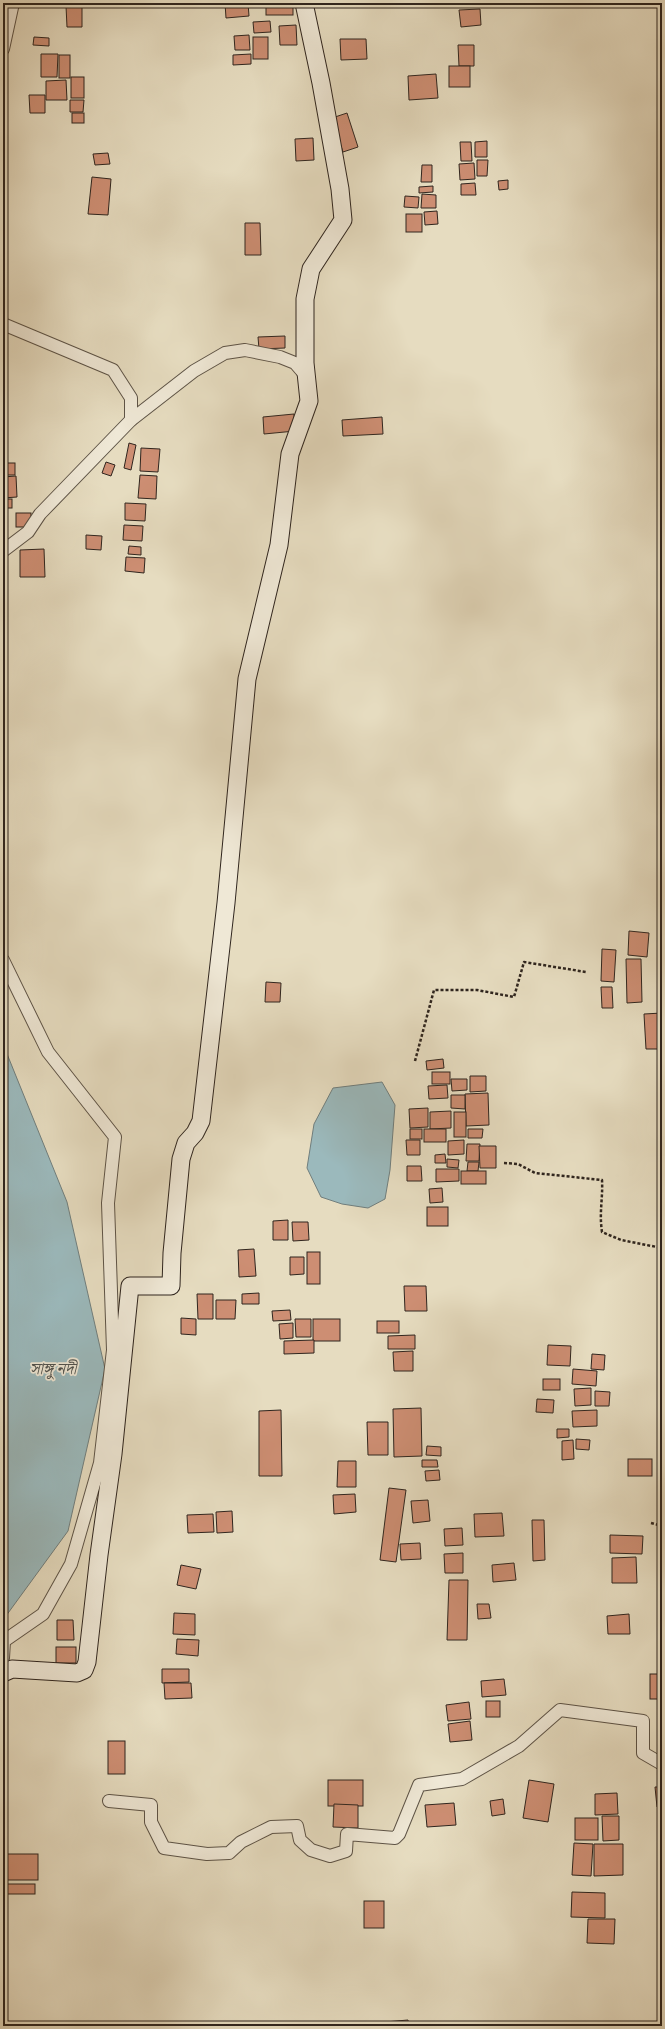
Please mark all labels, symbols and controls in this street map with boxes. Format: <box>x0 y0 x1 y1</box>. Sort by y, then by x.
water label: সাঙ্গু নদী <box>30 1359 78 1380</box>

